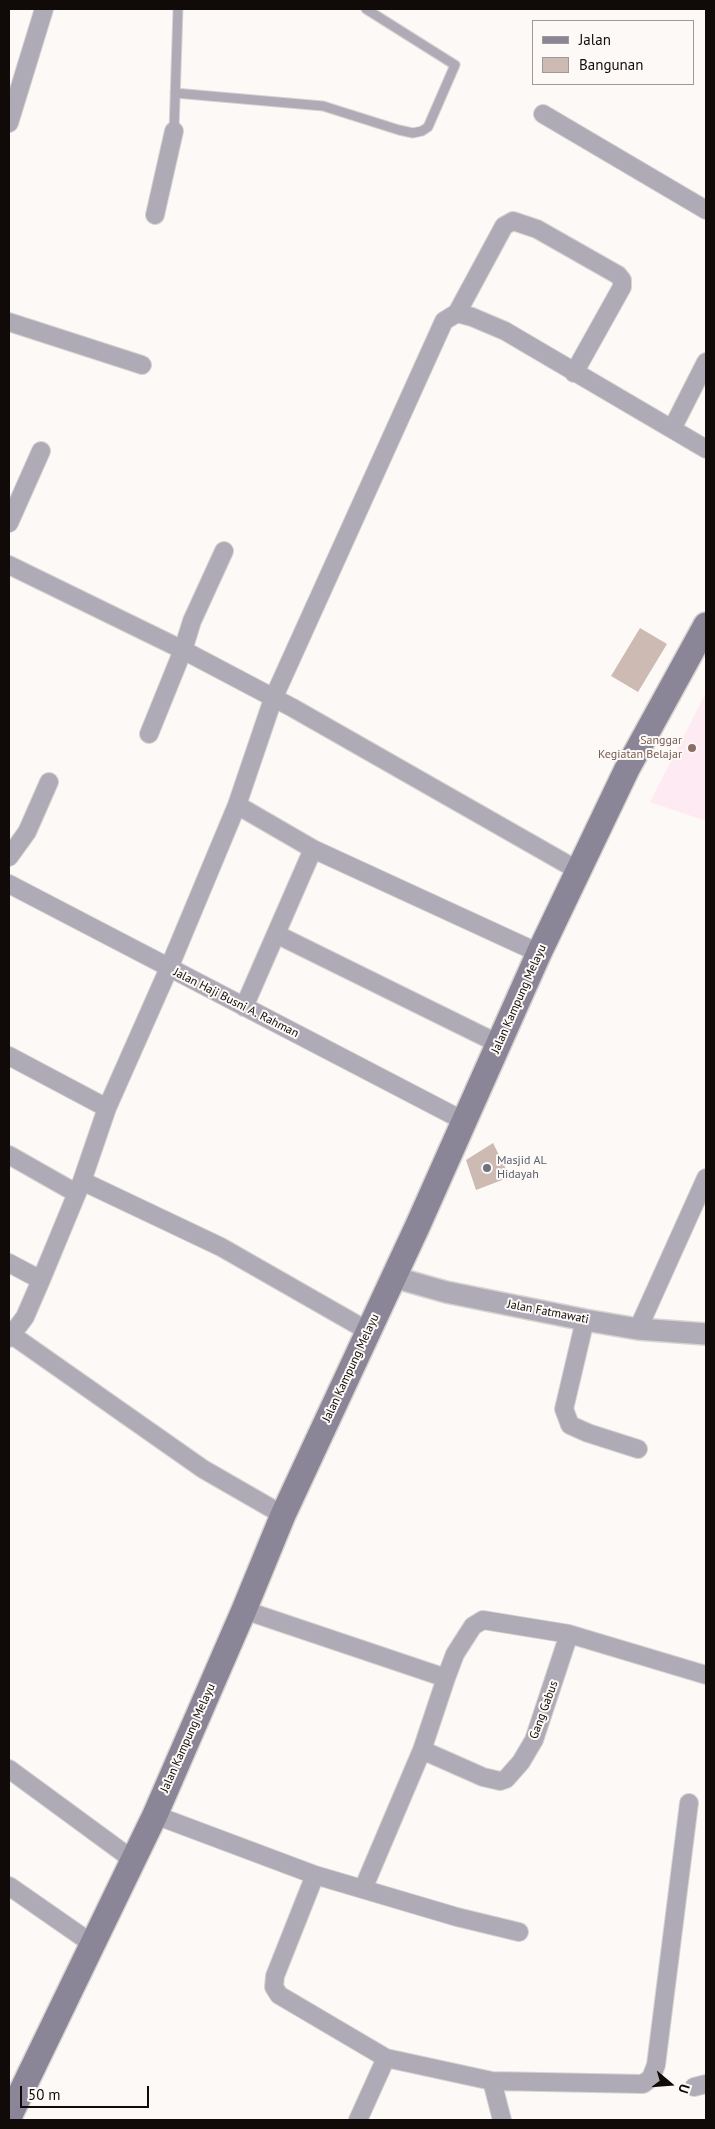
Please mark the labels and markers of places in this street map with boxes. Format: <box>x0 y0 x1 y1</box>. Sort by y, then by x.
place label: Sanggar Kegiatan Belajar <box>598 734 682 762</box>
marker: Sanggar Kegiatan Belajar <box>686 742 698 754</box>
place label: Masjid AL Hidayah <box>497 1154 547 1182</box>
marker: Masjid AL Hidayah <box>481 1162 493 1174</box>

